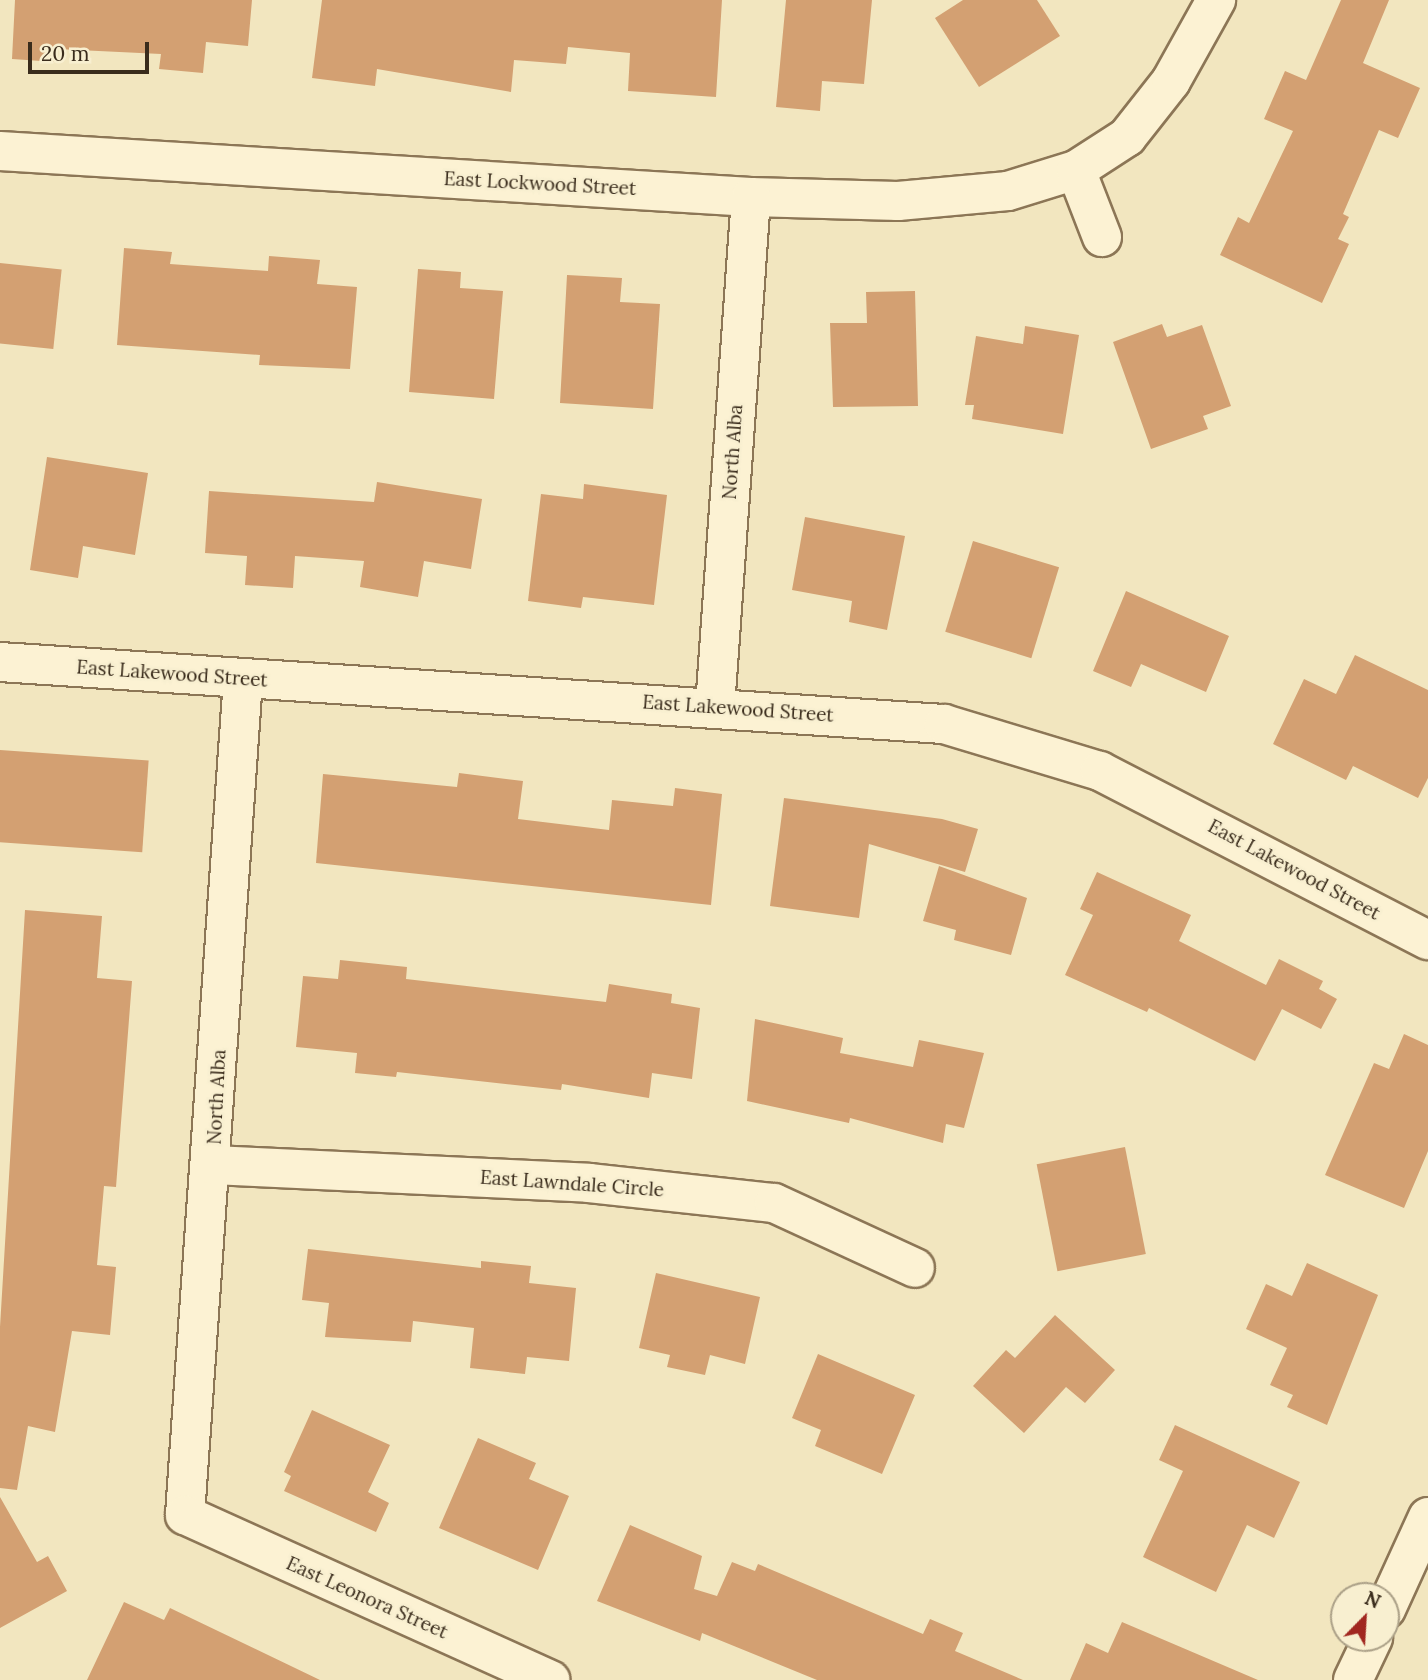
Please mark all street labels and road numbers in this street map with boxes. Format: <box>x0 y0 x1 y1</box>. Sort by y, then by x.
street label: East Lockwood Street <box>443 168 637 200</box>
street label: North Alba <box>718 404 748 500</box>
street label: East Lakewood Street <box>76 656 268 692</box>
street label: East Lakewood Street <box>642 691 834 727</box>
street label: East Lakewood Street <box>1204 815 1384 925</box>
street label: North Alba <box>203 1049 231 1145</box>
street label: East Lawndale Circle <box>479 1166 665 1202</box>
street label: East Leonora Street <box>283 1552 451 1644</box>

